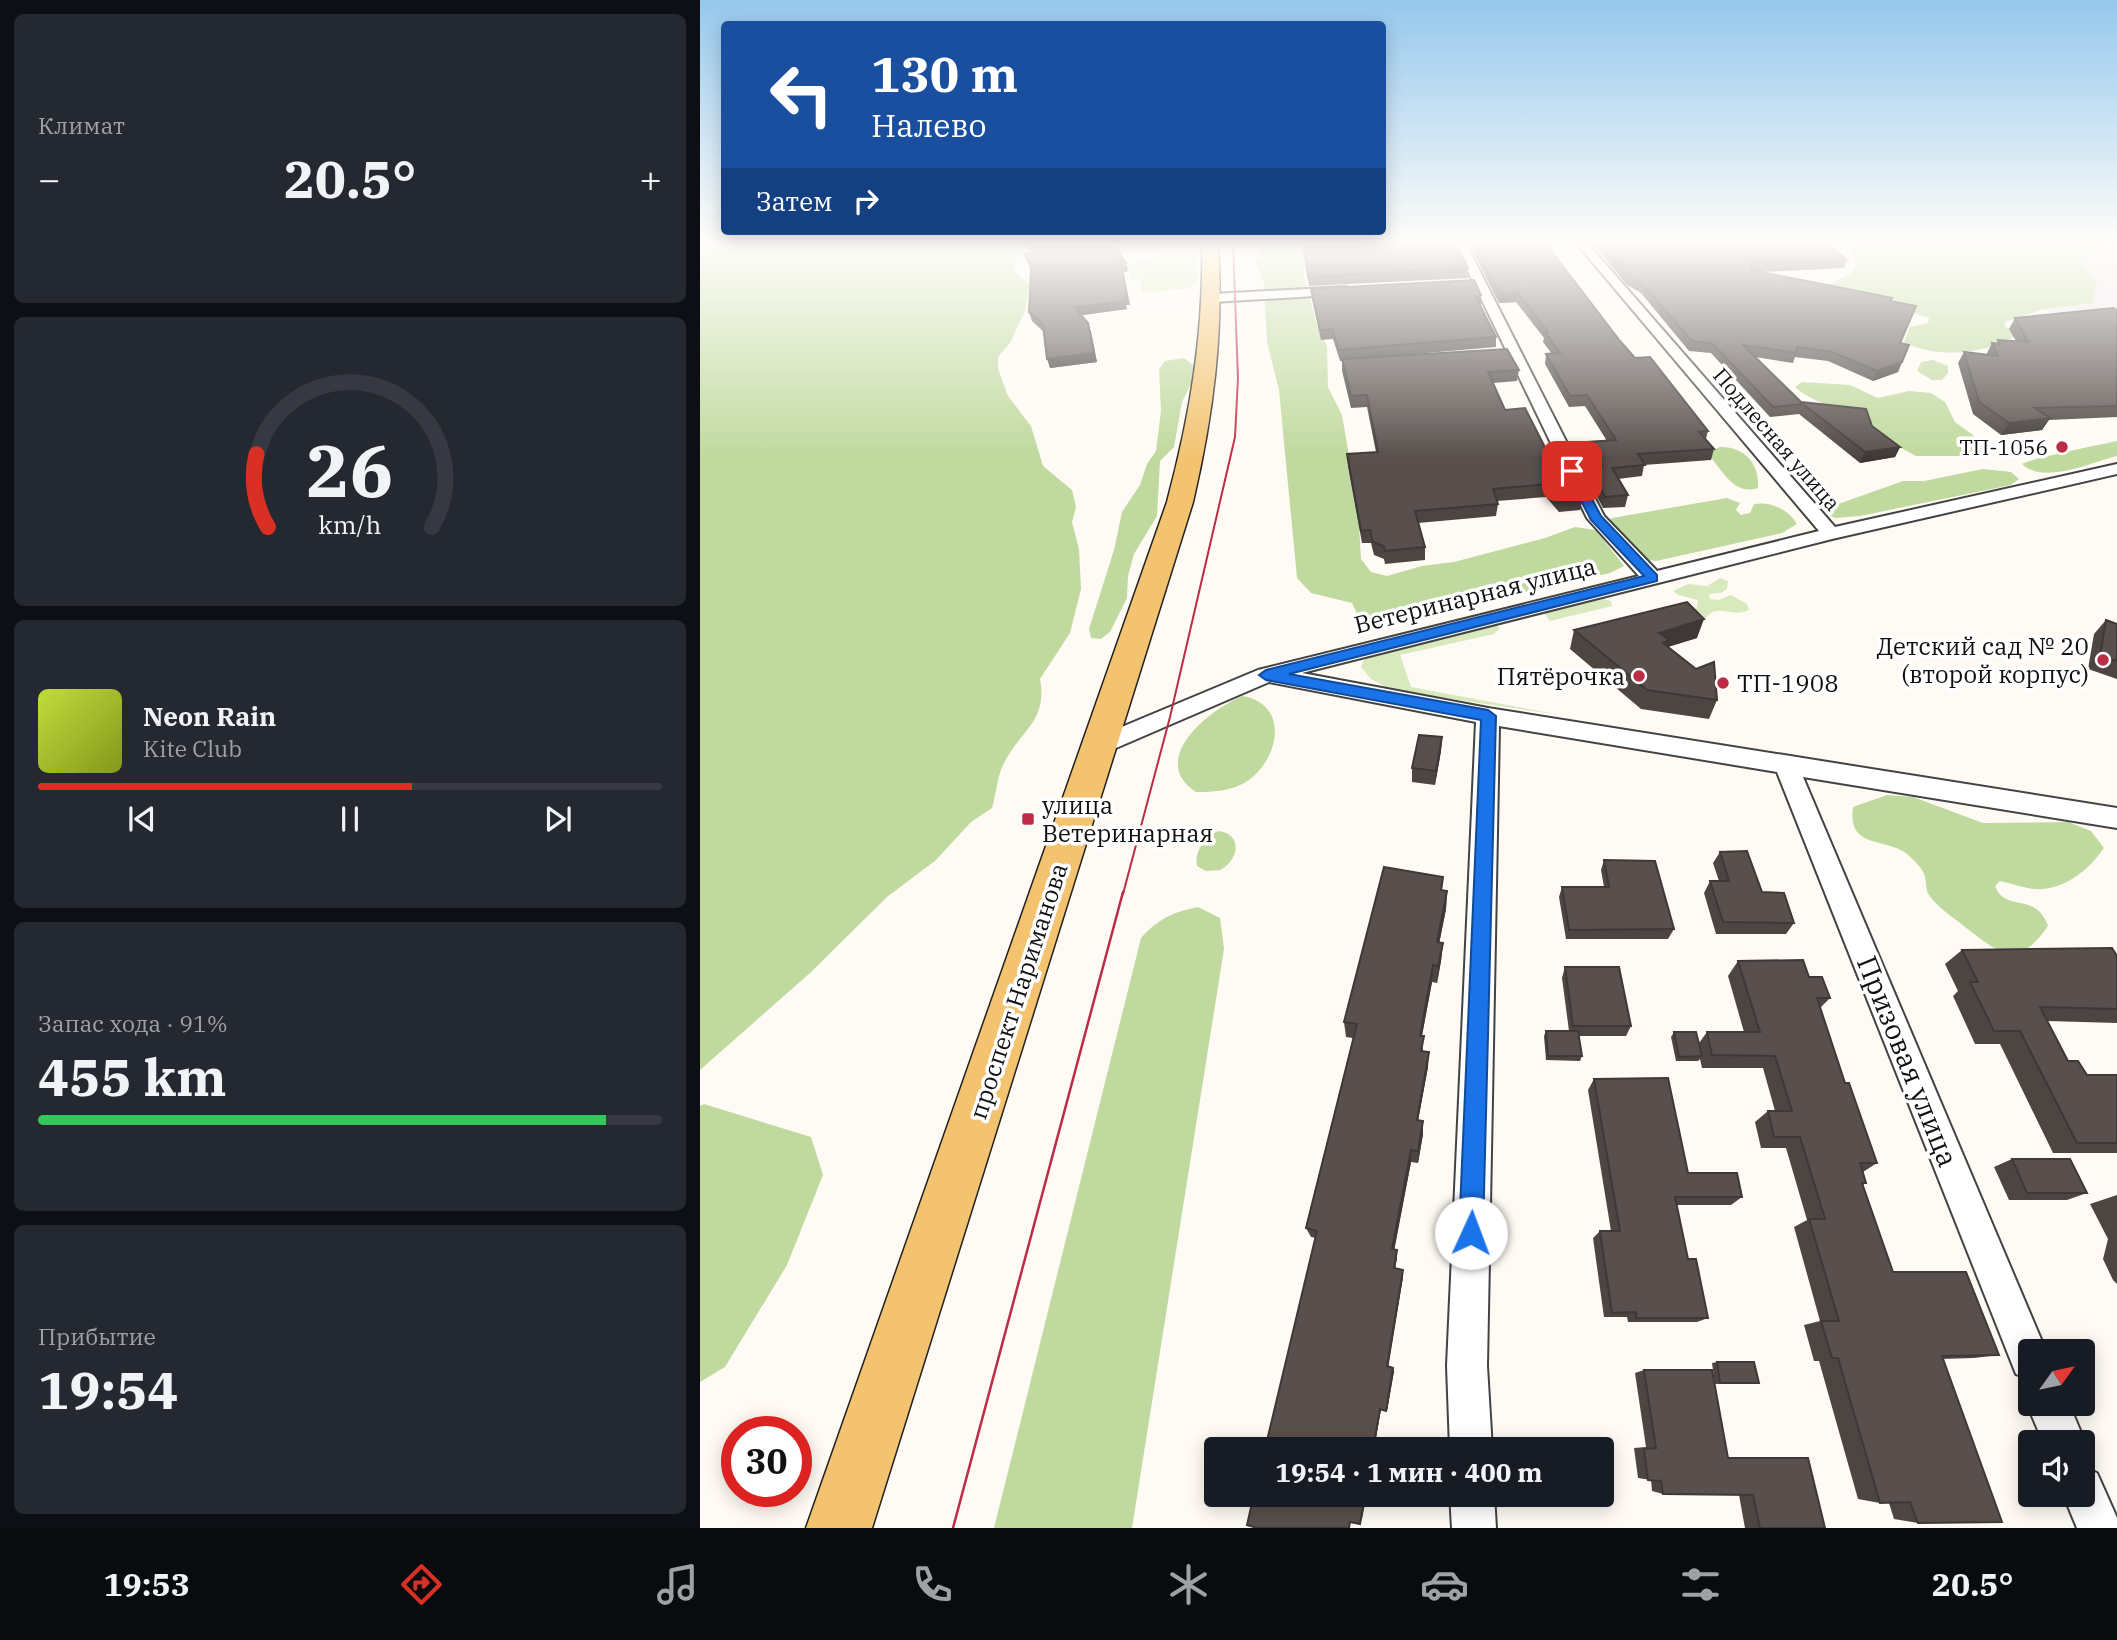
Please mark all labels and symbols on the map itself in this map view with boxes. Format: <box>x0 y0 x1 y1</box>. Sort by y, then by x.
street label: Подлесная улица <box>1707 362 1847 516</box>
place label: ТП-1056 <box>1959 433 2048 461</box>
marker: ТП-1056 <box>2054 439 2070 455</box>
pin <box>1542 441 1602 501</box>
street label: Ветеринарная улица <box>1351 549 1599 641</box>
place label: Детский сад № 20 (второй корпус) <box>1877 630 2089 690</box>
marker: Детский сад № 20 (второй корпус) <box>2095 652 2111 668</box>
place label: Пятёрочка <box>1497 660 1625 692</box>
place label: ТП-1908 <box>1737 667 1839 699</box>
marker: Пятёрочка <box>1631 668 1647 684</box>
marker: ТП-1908 <box>1715 675 1731 691</box>
place label: улица Ветеринарная <box>1042 789 1213 849</box>
marker: улица Ветеринарная <box>1020 811 1036 827</box>
street label: проспект Нариманова <box>961 859 1075 1123</box>
street label: Призовая улица <box>1849 950 1967 1172</box>
position arrow <box>1434 1196 1508 1270</box>
north arrow <box>2018 1339 2095 1416</box>
speed limit sign: 30 <box>721 1416 812 1507</box>

